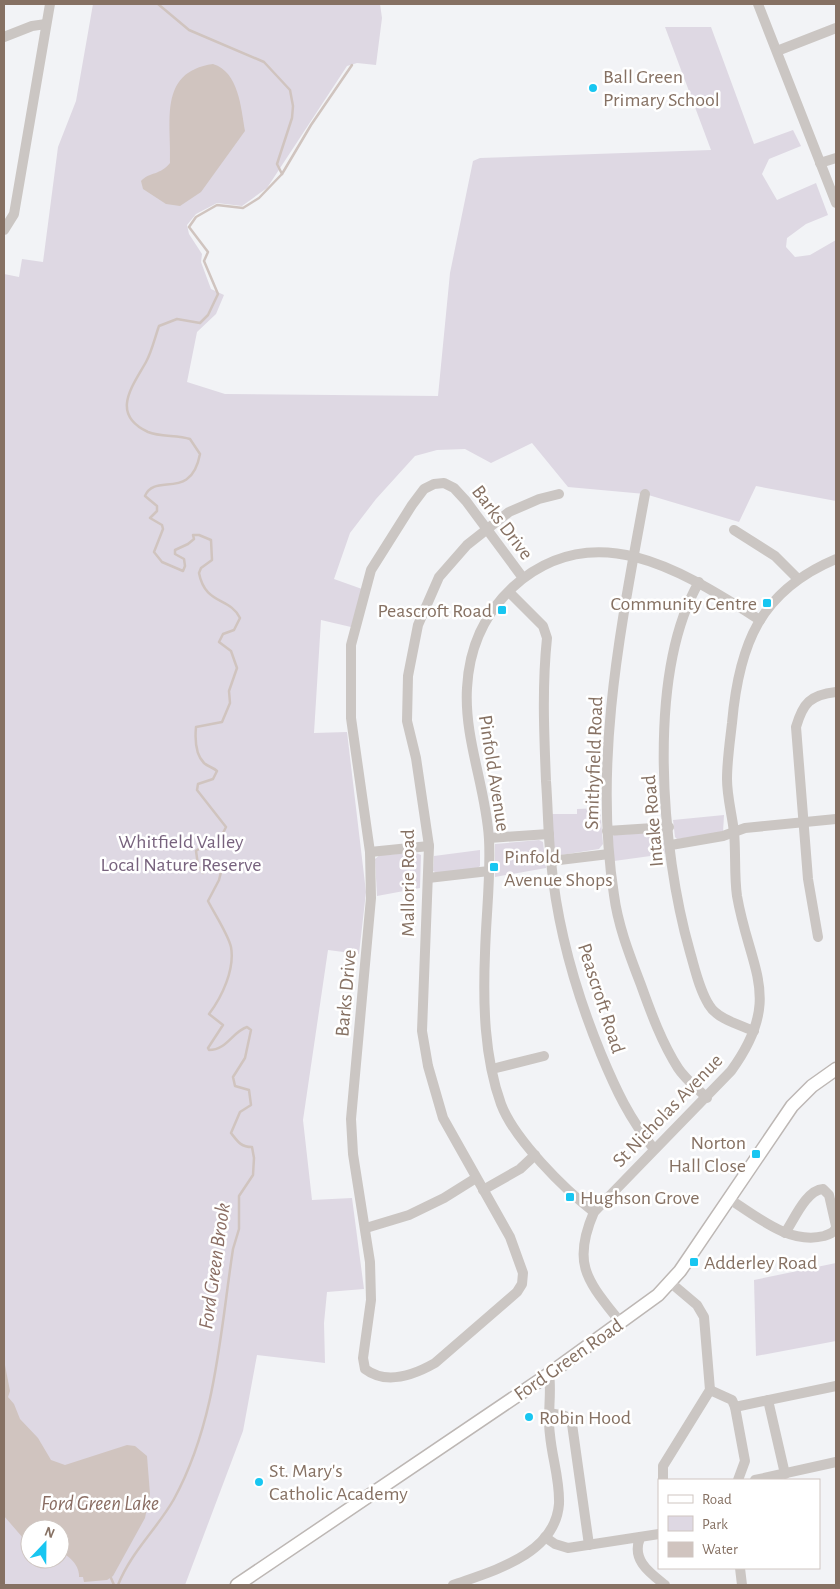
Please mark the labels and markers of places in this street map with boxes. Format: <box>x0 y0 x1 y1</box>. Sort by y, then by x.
place label: Ball Green Primary School <box>603 67 720 110</box>
marker: Ball Green Primary School <box>587 82 599 94</box>
place label: Community Centre <box>611 594 757 614</box>
marker: Community Centre <box>761 597 773 609</box>
place label: Peascroft Road <box>378 601 492 621</box>
marker: Peascroft Road <box>496 604 508 616</box>
place label: Pinfold Avenue Shops <box>504 847 613 890</box>
marker: Pinfold Avenue Shops <box>488 861 500 873</box>
place label: Norton Hall Close <box>669 1133 746 1176</box>
marker: Norton Hall Close <box>750 1148 762 1160</box>
place label: Hughson Grove <box>580 1188 699 1208</box>
marker: Hughson Grove <box>564 1191 576 1203</box>
place label: Adderley Road <box>704 1253 817 1273</box>
marker: Adderley Road <box>688 1256 700 1268</box>
place label: Robin Hood <box>539 1408 631 1428</box>
marker: Robin Hood <box>523 1411 535 1423</box>
place label: St. Mary's Catholic Academy <box>269 1461 408 1504</box>
marker: St. Mary's Catholic Academy <box>253 1476 265 1488</box>

